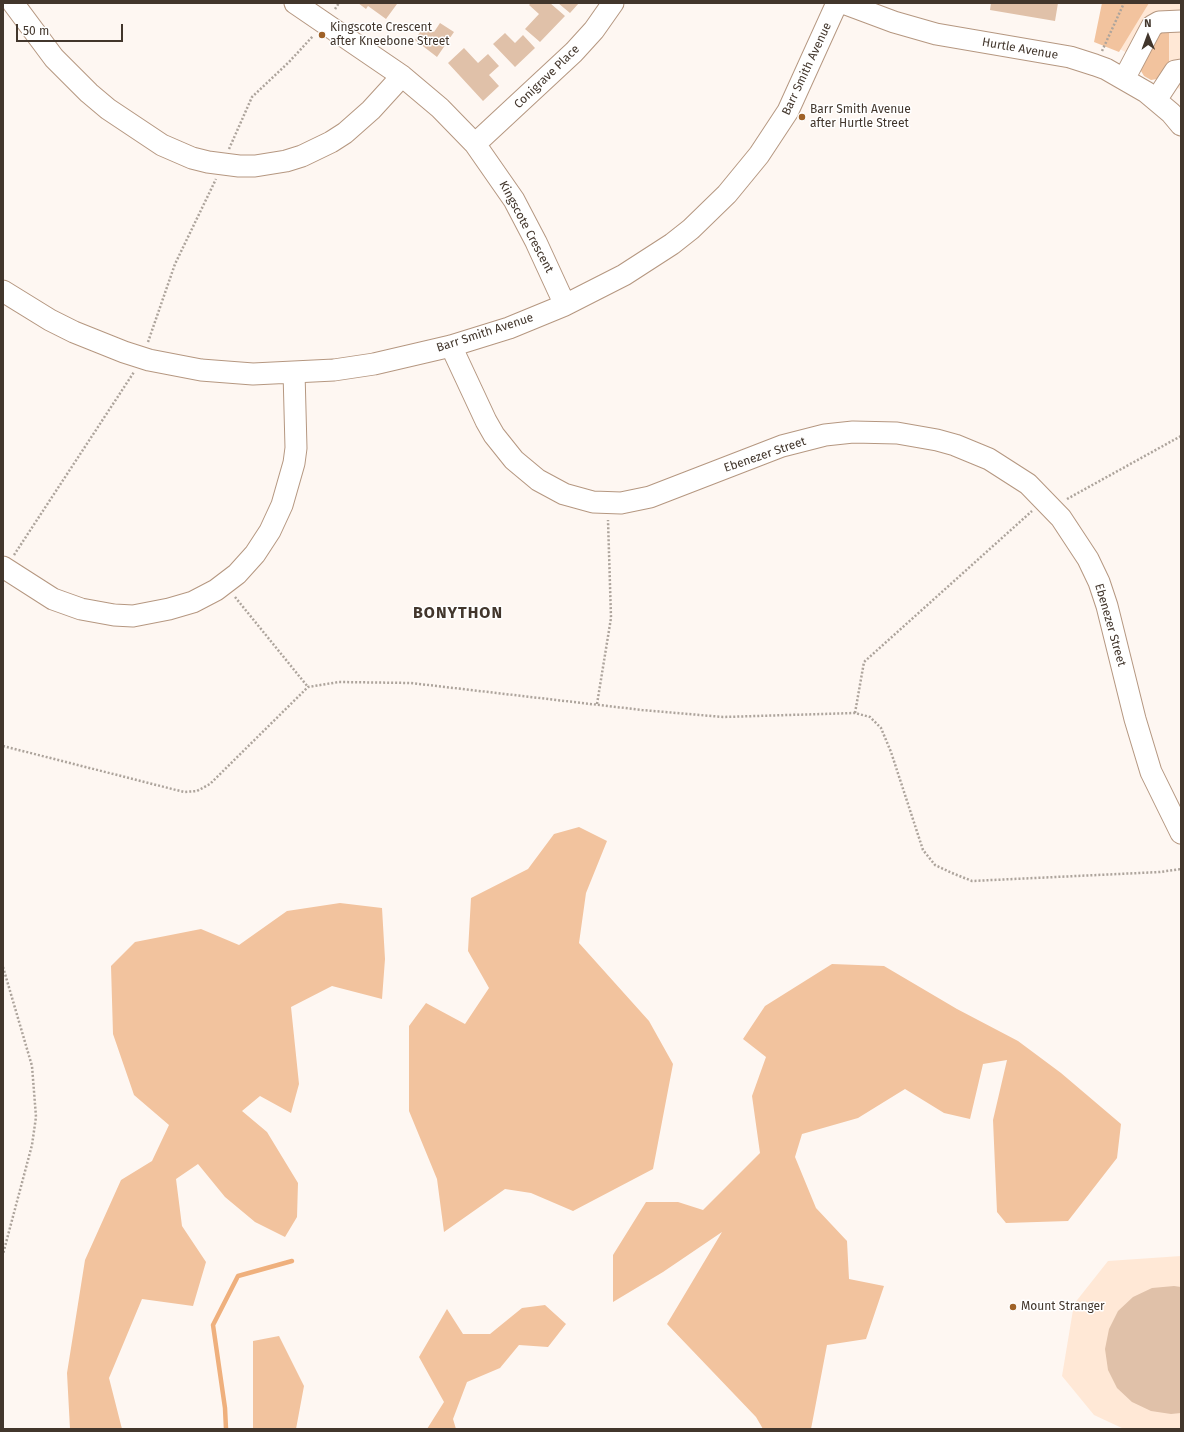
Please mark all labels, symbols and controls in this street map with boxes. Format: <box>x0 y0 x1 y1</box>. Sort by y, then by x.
scale bar <box>18 16 125 42</box>
north arrow <box>1128 16 1168 56</box>
text: N <box>1144 17 1152 30</box>
street label: Barr Smith Avenue <box>779 20 835 118</box>
place label: Kingscote Crescent after Kneebone Street <box>330 21 450 49</box>
text: 50 m <box>23 24 49 38</box>
marker: Kingscote Crescent after Kneebone Street <box>317 30 327 40</box>
street label: Hurtle Avenue <box>981 35 1059 63</box>
street label: Conigrave Place <box>511 42 583 112</box>
place label: Barr Smith Avenue after Hurtle Street <box>810 103 911 131</box>
marker: Barr Smith Avenue after Hurtle Street <box>797 112 807 122</box>
street label: Kingscote Crescent <box>496 179 556 275</box>
street label: Barr Smith Avenue <box>435 311 535 355</box>
street label: Ebenezer Street <box>722 434 808 476</box>
street label: Ebenezer Street <box>1091 582 1129 668</box>
district label: BONYTHON <box>413 604 503 624</box>
place label: Mount Stranger <box>1021 1300 1105 1314</box>
marker: Mount Stranger <box>1008 1302 1018 1312</box>

